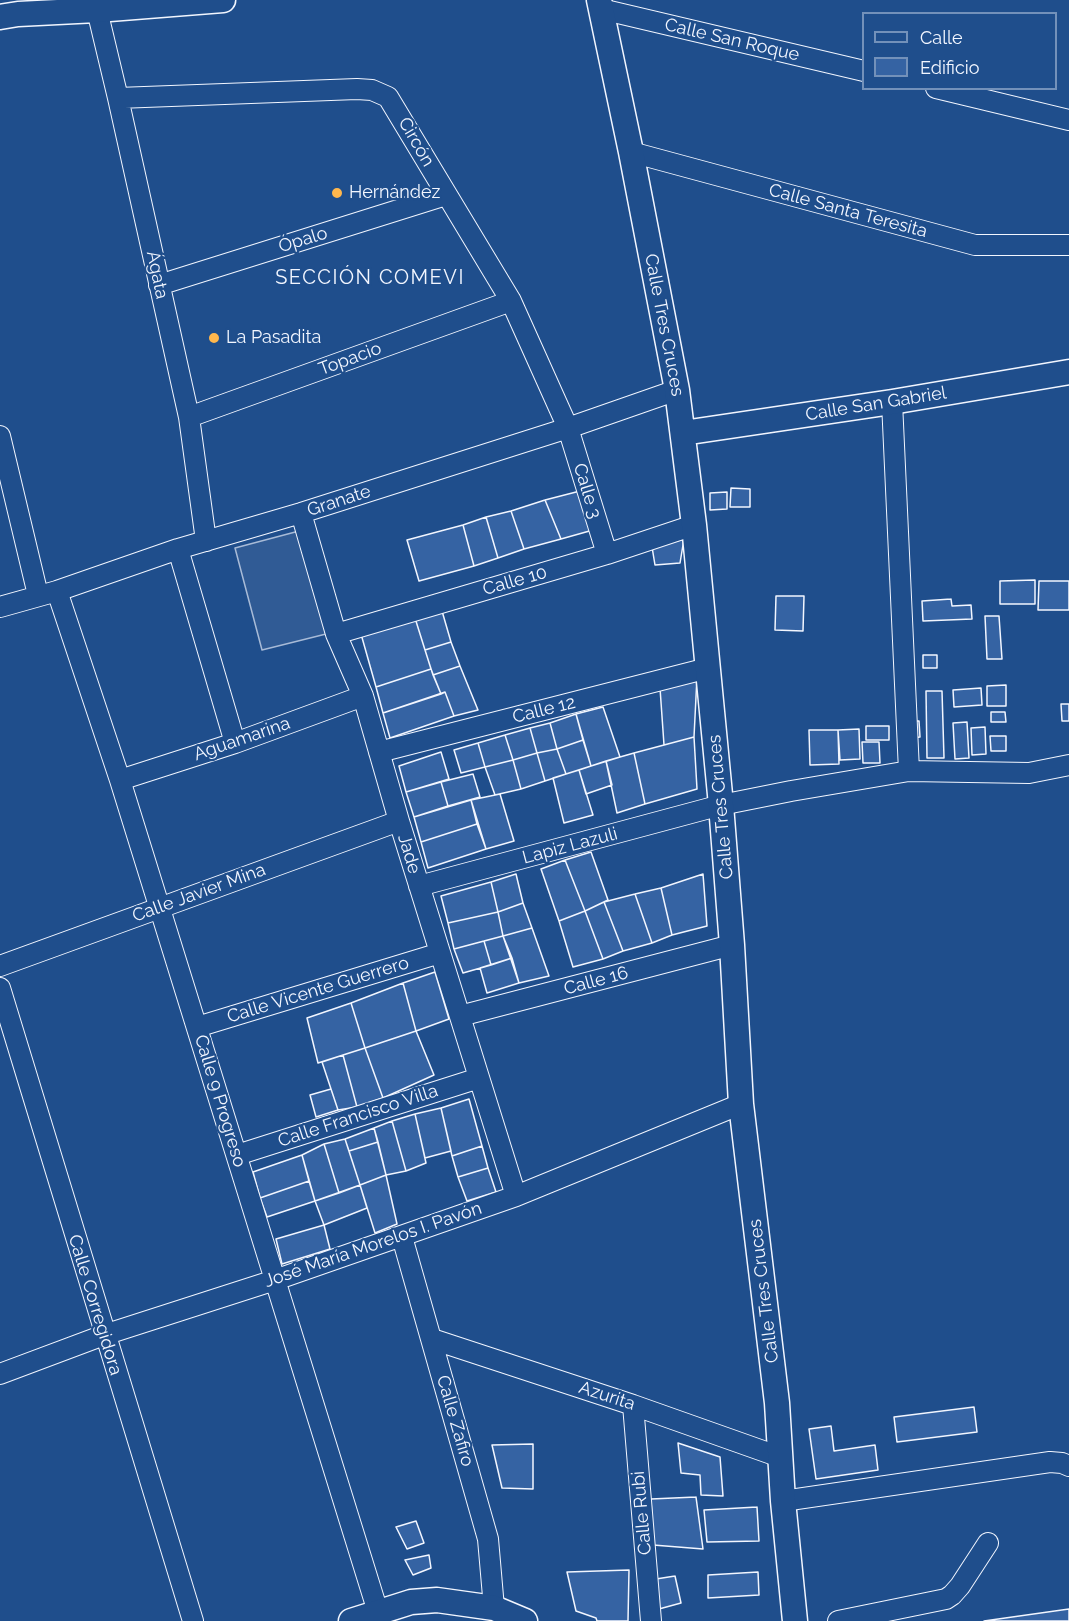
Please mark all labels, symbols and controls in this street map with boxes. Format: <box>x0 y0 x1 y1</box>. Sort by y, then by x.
legend <box>862 12 1057 90</box>
street label: Calle San Roque <box>663 14 801 66</box>
text: Calle <box>920 27 963 48</box>
text: Edificio <box>920 57 979 78</box>
street label: Circón <box>393 114 439 170</box>
street label: Calle Santa Teresita <box>766 179 930 243</box>
place label: Hernández <box>349 182 440 204</box>
marker: Hernández <box>330 186 344 200</box>
street label: Ópalo <box>276 222 330 258</box>
street label: Ágata <box>141 249 173 301</box>
street label: Calle Tres Cruces <box>640 252 688 398</box>
district label: SECCIÓN COMEVI <box>275 266 465 290</box>
place label: La Pasadita <box>226 327 321 349</box>
marker: La Pasadita <box>207 331 221 345</box>
street label: Topacio <box>316 338 384 380</box>
street label: Calle San Gabriel <box>804 382 948 426</box>
street label: Calle 3 <box>568 461 606 521</box>
street label: Granate <box>304 481 374 521</box>
street label: Calle 10 <box>480 562 550 600</box>
street label: Calle 12 <box>510 692 578 728</box>
street label: Aguamarina <box>191 712 293 766</box>
street label: Calle Tres Cruces <box>704 734 738 880</box>
street label: Lapiz Lazuli <box>520 823 620 869</box>
street label: Jade <box>393 832 425 876</box>
street label: Calle Javier Mina <box>129 859 269 927</box>
street label: Calle Vicente Guerrero <box>225 952 411 1028</box>
street label: Calle 16 <box>561 962 631 1000</box>
street label: Calle 9 Progreso <box>190 1032 250 1170</box>
street label: Calle Francisco Villa <box>275 1080 441 1152</box>
street label: José María Morelos I. Pavón <box>261 1198 485 1292</box>
street label: Calle Tres Cruces <box>744 1218 784 1364</box>
street label: Calle Corregidora <box>63 1232 127 1378</box>
street label: Calle Zafiro <box>432 1373 478 1469</box>
street label: Azurita <box>576 1377 638 1415</box>
street label: Calle Rubi <box>628 1470 656 1556</box>

